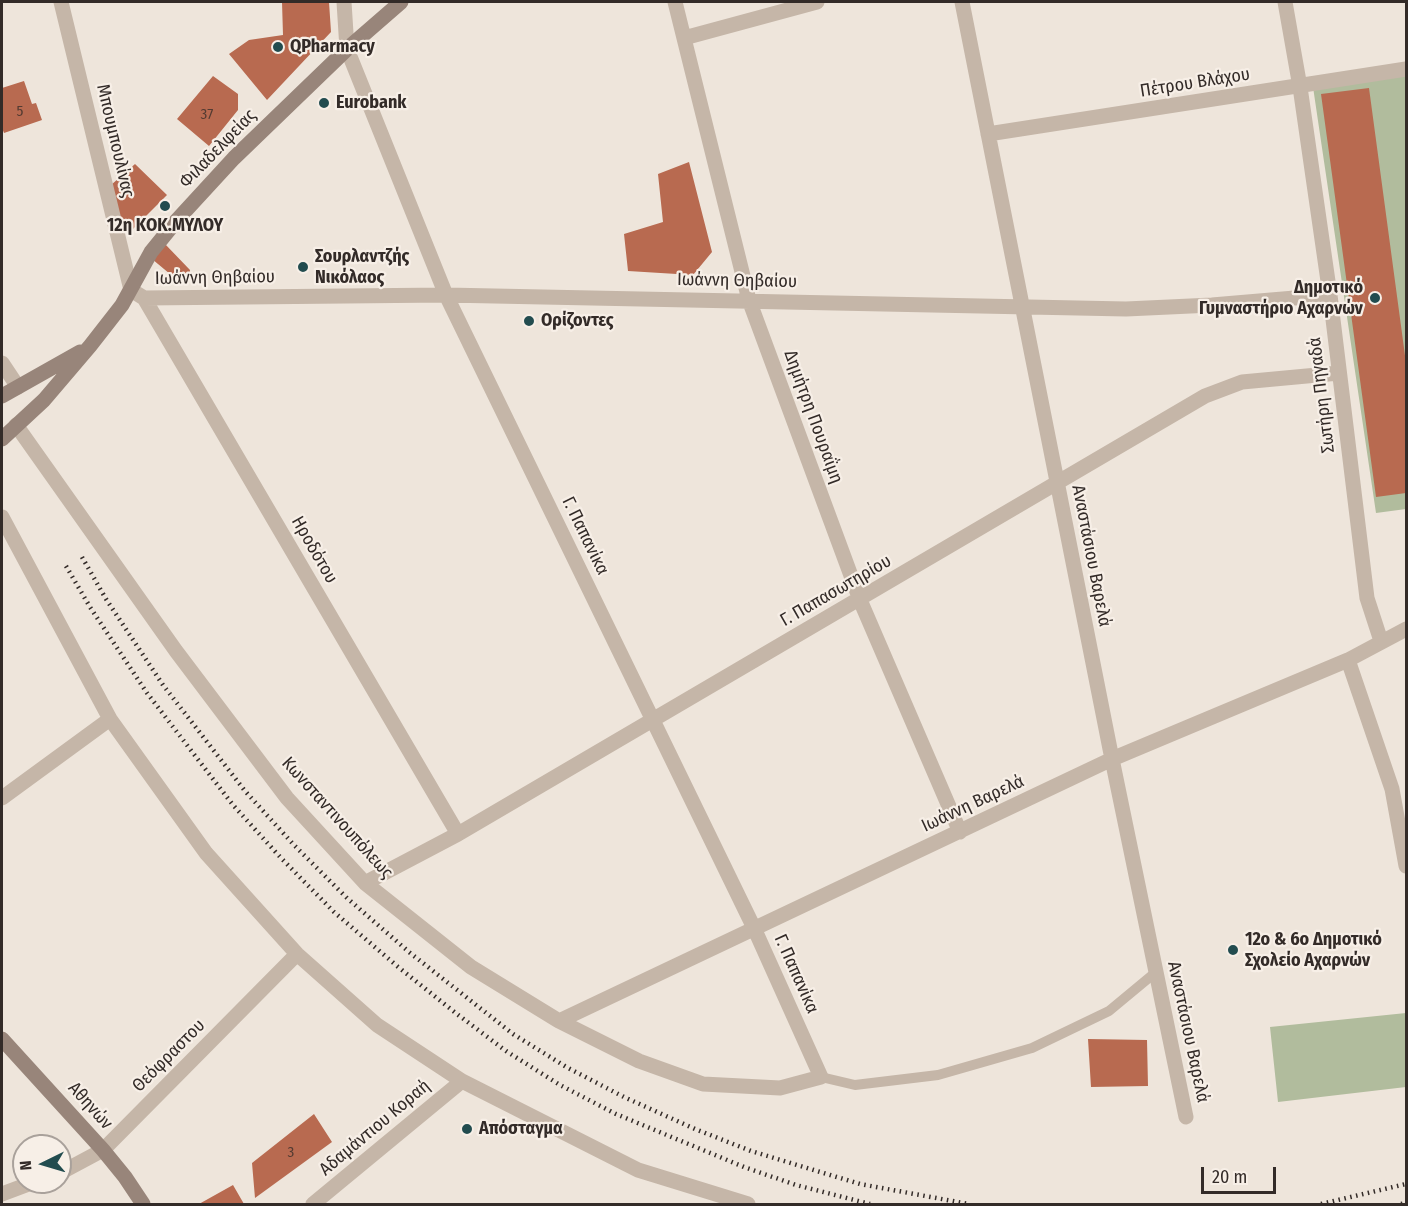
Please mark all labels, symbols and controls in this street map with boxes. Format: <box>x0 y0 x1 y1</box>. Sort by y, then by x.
place label: QPharmacy <box>290 36 375 58</box>
marker: QPharmacy <box>271 40 285 54</box>
street label: Πέτρου Βλάχου <box>1138 64 1252 102</box>
street label: Μπουμπουλίνας <box>91 82 139 200</box>
place label: Eurobank <box>336 92 406 114</box>
marker: Eurobank <box>317 96 331 110</box>
house number: 5 <box>17 103 23 121</box>
street label: Φιλαδελφείας <box>175 105 261 193</box>
house number: 37 <box>201 106 213 124</box>
marker: 12η ΚΟΚ.ΜΥΛΟΥ <box>158 199 172 213</box>
place label: 12η ΚΟΚ.ΜΥΛΟΥ <box>107 215 223 237</box>
place label: Σουρλαντζής Νικόλαος <box>315 246 409 288</box>
marker: Σουρλαντζής Νικόλαος <box>296 260 310 274</box>
street label: Ιωάννη Θηβαίου <box>155 266 275 290</box>
street label: Ιωάννη Θηβαίου <box>677 269 797 293</box>
place label: Δημοτικό Γυμναστήριο Αχαρνών <box>1199 277 1363 320</box>
marker: Δημοτικό Γυμναστήριο Αχαρνών <box>1368 291 1382 305</box>
place label: Ορίζοντες <box>541 310 614 332</box>
marker: Ορίζοντες <box>522 314 536 328</box>
street label: Σωτήρη Πηγαδά <box>1304 336 1340 454</box>
street label: Δημήτρη Πουραΐμη <box>779 347 847 487</box>
street label: Αναστάσιου Βαρελά <box>1067 483 1115 629</box>
street label: Γ. Παπανίκα <box>557 493 613 579</box>
street label: Ηροδότου <box>286 513 342 587</box>
street label: Γ. Παπασωτηρίου <box>777 550 895 632</box>
street label: Κωνσταντινουπόλεως <box>277 753 397 883</box>
street label: Ιωάννη Βαρελά <box>918 771 1028 837</box>
place label: 12ο & 6ο Δημοτικό Σχολείο Αχαρνών <box>1245 929 1382 972</box>
street label: Γ. Παπανίκα <box>769 931 823 1017</box>
marker: 12ο & 6ο Δημοτικό Σχολείο Αχαρνών <box>1226 943 1240 957</box>
street label: Αναστάσιου Βαρελά <box>1162 959 1214 1105</box>
street label: Θεόφραστου <box>128 1015 210 1097</box>
street label: Αδαμάντιου Κοραή <box>315 1075 435 1181</box>
street label: Αθηνών <box>63 1078 117 1134</box>
place label: Απόσταγμα <box>479 1118 563 1140</box>
marker: Απόσταγμα <box>460 1122 474 1136</box>
north arrow <box>12 1134 72 1194</box>
house number: 3 <box>288 1144 294 1162</box>
scale bar <box>1204 1155 1279 1193</box>
text: N <box>16 1160 35 1171</box>
text: 20 m <box>1212 1166 1247 1188</box>

